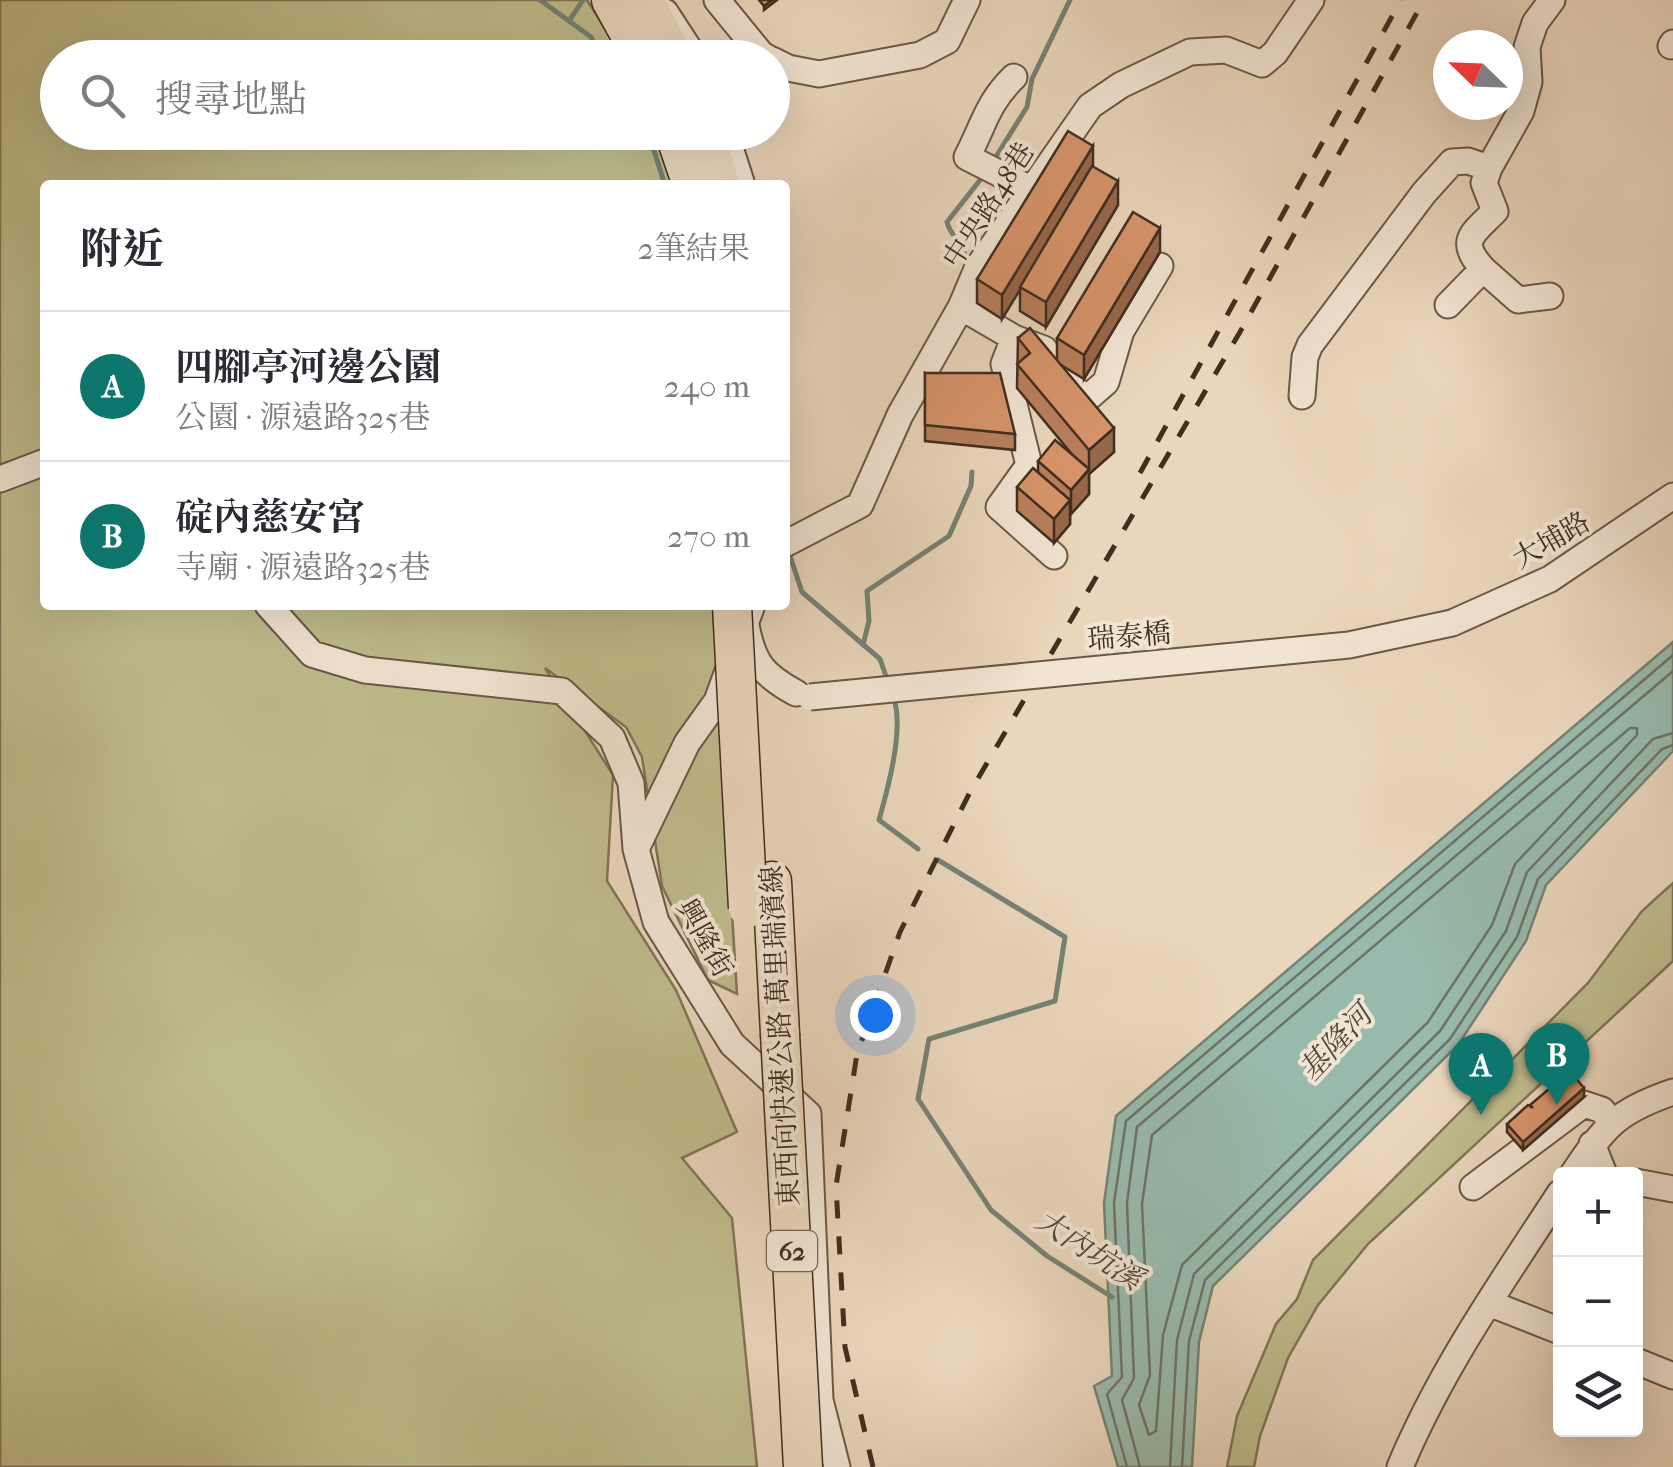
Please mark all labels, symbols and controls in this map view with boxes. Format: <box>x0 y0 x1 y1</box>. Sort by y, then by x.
north arrow <box>1433 30 1523 120</box>
search box <box>40 40 790 150</box>
icon: search <box>75 68 130 123</box>
text: 搜尋地點 <box>155 77 307 122</box>
street label: 中央路48巷 <box>935 136 1041 274</box>
text: 附近 <box>80 225 164 274</box>
text: 2筆結果 <box>638 230 750 267</box>
text: 四腳亭河邊公園 <box>175 345 441 390</box>
text: A <box>102 368 123 405</box>
text: 240 m <box>664 368 750 405</box>
text: 公園 · 源遠路325巷 <box>175 399 431 436</box>
text: 碇內慈安宮 <box>175 495 365 540</box>
street label: 大埔路 <box>1506 505 1596 575</box>
text: B <box>102 518 123 555</box>
text: 270 m <box>667 518 750 555</box>
text: 寺廟 · 源遠路325巷 <box>175 549 431 586</box>
street label: 瑞泰橋 <box>1086 616 1172 656</box>
street label: 東西向快速公路 萬里瑞濱線 <box>755 864 805 1208</box>
street label: 興隆街 <box>670 893 740 983</box>
your location <box>850 990 901 1041</box>
water label: 基隆河 <box>1293 994 1383 1088</box>
pin: B <box>1524 1022 1590 1105</box>
pin: A <box>1448 1032 1514 1115</box>
map controls <box>1553 1167 1643 1437</box>
button: + <box>1553 1167 1643 1257</box>
water label: 大內坑溪 <box>1029 1203 1151 1299</box>
road number: 62 <box>767 1231 817 1271</box>
button: − <box>1553 1257 1643 1347</box>
button: layers <box>1553 1347 1643 1437</box>

